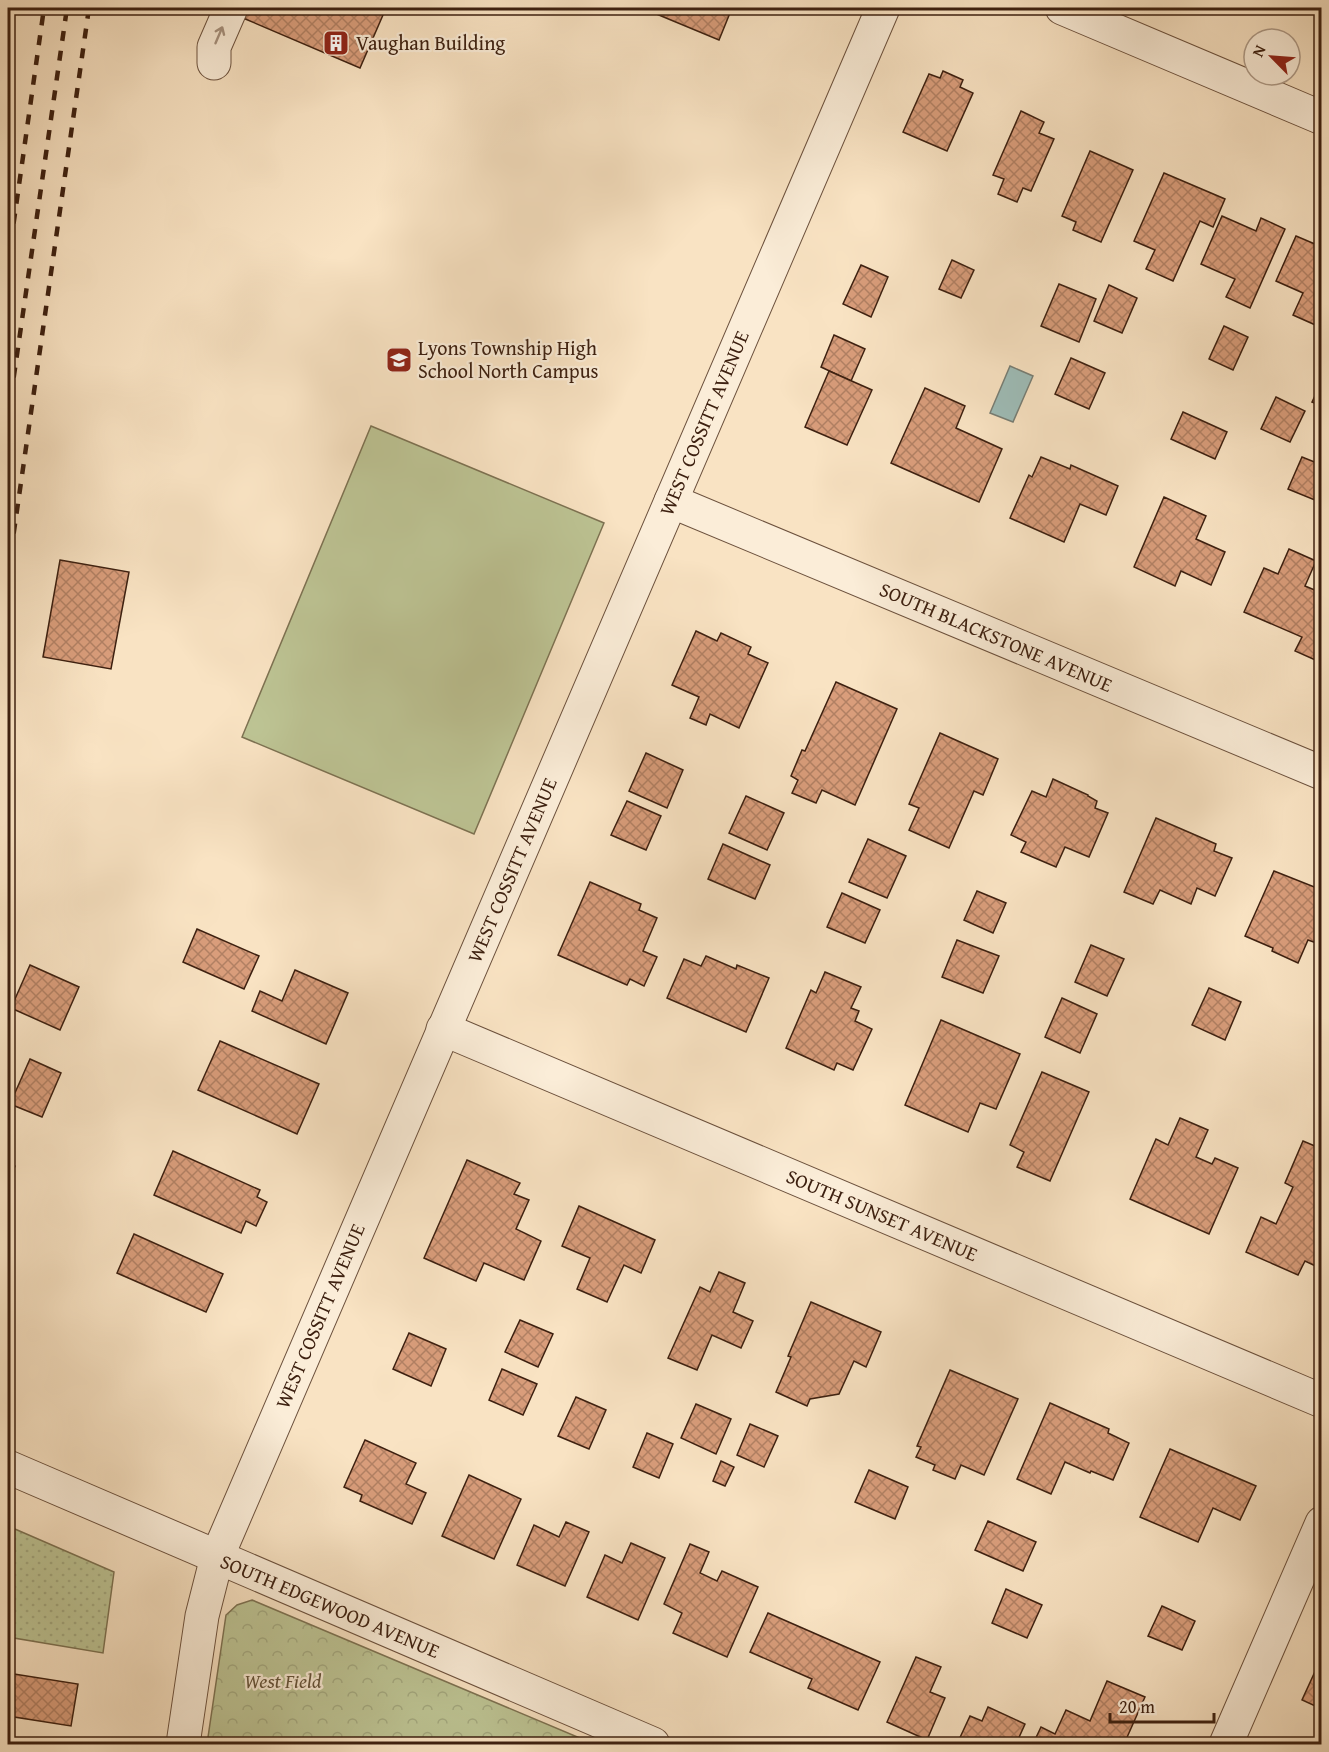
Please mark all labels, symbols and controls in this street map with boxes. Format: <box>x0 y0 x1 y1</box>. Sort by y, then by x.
one-way arrow <box>214 26 225 44</box>
north arrow <box>1242 27 1302 87</box>
building icon: Vaughan Building <box>321 28 351 58</box>
place label: Vaughan Building <box>356 28 505 57</box>
text: N <box>1245 40 1272 61</box>
street label: WEST COSSITT AVENUE <box>651 326 756 520</box>
place label: Lyons Township High School North Campus <box>418 333 598 385</box>
school or university icon: Lyons Township High School North Campus <box>384 345 414 375</box>
street label: SOUTH BLACKSTONE AVENUE <box>875 574 1117 699</box>
street label: WEST COSSITT AVENUE <box>459 773 564 967</box>
street label: SOUTH SUNSET AVENUE <box>782 1161 983 1268</box>
street label: WEST COSSITT AVENUE <box>267 1219 372 1413</box>
street label: SOUTH EDGEWOOD AVENUE <box>216 1546 444 1665</box>
park label: West Field <box>244 1666 322 1695</box>
scale bar <box>1110 1686 1214 1724</box>
text: 20 m <box>1119 1693 1155 1720</box>

